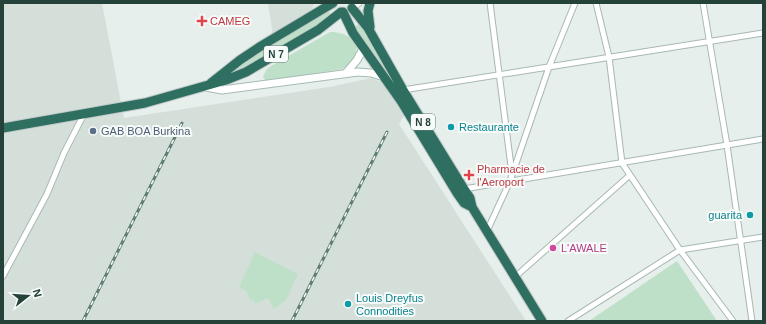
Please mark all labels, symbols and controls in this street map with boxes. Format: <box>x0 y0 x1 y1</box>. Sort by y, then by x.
place label: CAMEG <box>210 15 250 27</box>
marker: CAMEG <box>197 16 207 26</box>
road number: N 7 <box>264 46 288 62</box>
road number: N 8 <box>411 114 435 130</box>
place label: Restaurante <box>459 121 519 133</box>
marker: Restaurante <box>446 122 456 132</box>
place label: GAB BOA Burkina <box>101 125 191 137</box>
marker: GAB BOA Burkina <box>88 126 98 136</box>
place label: Pharmacie de l'Aeroport <box>477 163 545 188</box>
marker: Pharmacie de l'Aeroport <box>464 170 474 180</box>
place label: guarita <box>708 209 743 221</box>
marker: guarita <box>745 210 755 220</box>
place label: L'AWALE <box>561 242 607 254</box>
marker: L'AWALE <box>548 243 558 253</box>
north arrow <box>8 276 48 316</box>
text: N <box>31 288 44 299</box>
place label: Louis Dreyfus Connodities <box>356 292 424 317</box>
marker: Louis Dreyfus Connodities <box>343 299 353 309</box>

